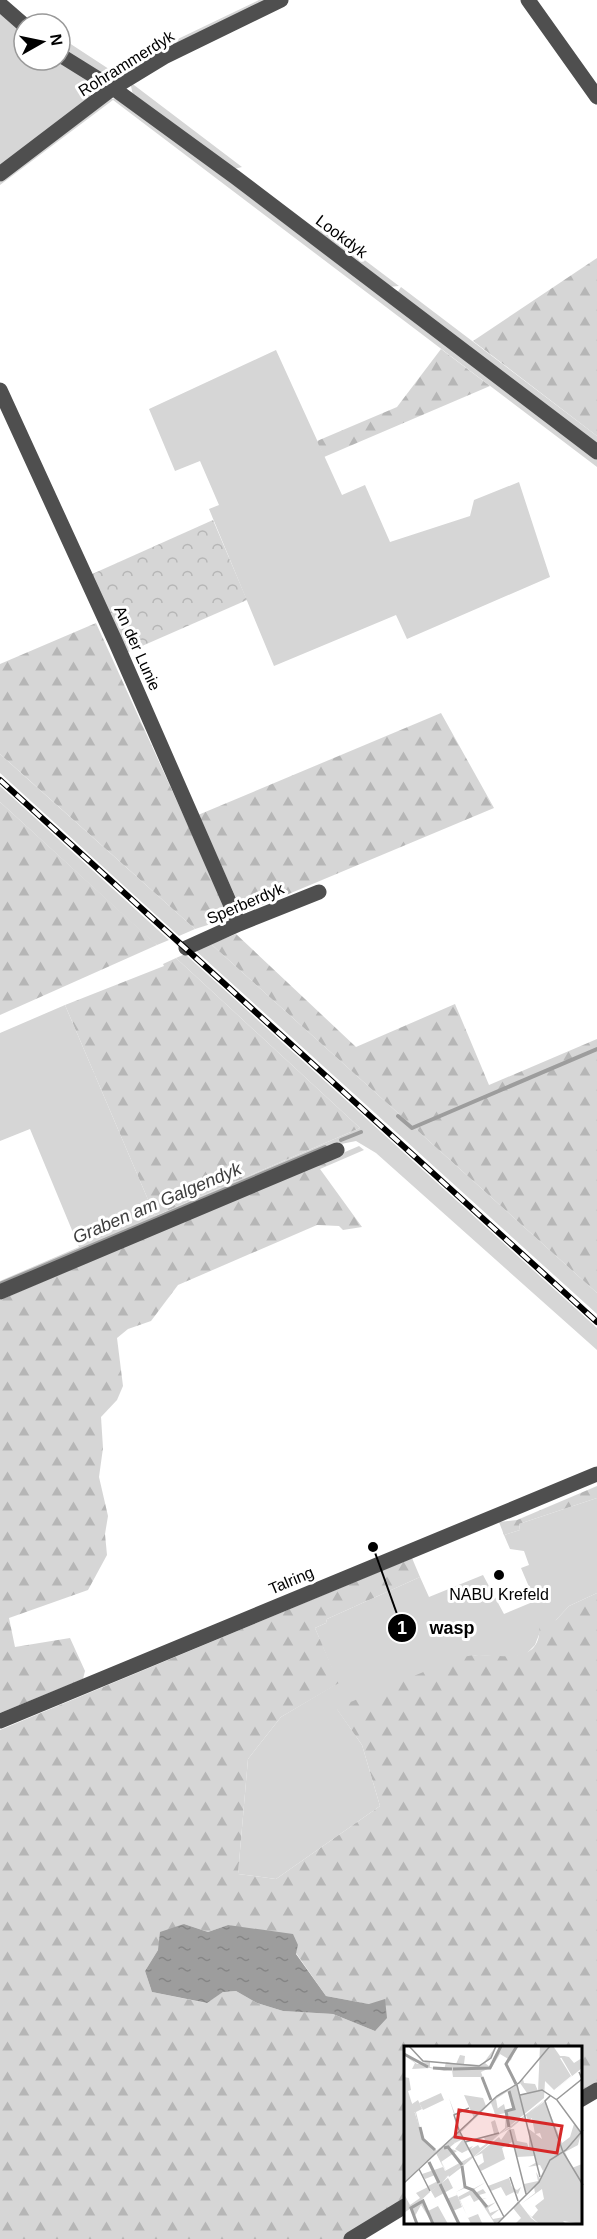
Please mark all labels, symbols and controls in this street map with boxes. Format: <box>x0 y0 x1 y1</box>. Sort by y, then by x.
north arrow <box>12 12 72 72</box>
street label: Rohrammerdyk <box>75 27 178 100</box>
text: N <box>47 33 66 47</box>
street label: Lookdyk <box>313 212 371 262</box>
street label: An der Lunie <box>111 603 164 693</box>
street label: Sperberdyk <box>204 879 287 927</box>
water label: Graben am Galgendyk <box>70 1158 245 1248</box>
street label: Talring <box>266 1563 316 1597</box>
marker: NABU Krefeld <box>492 1568 506 1582</box>
place label: NABU Krefeld <box>449 1586 549 1603</box>
callout: wasp <box>387 1610 486 1646</box>
text: 1 <box>397 1618 407 1638</box>
text: wasp <box>428 1618 475 1638</box>
inset map <box>404 2046 582 2224</box>

